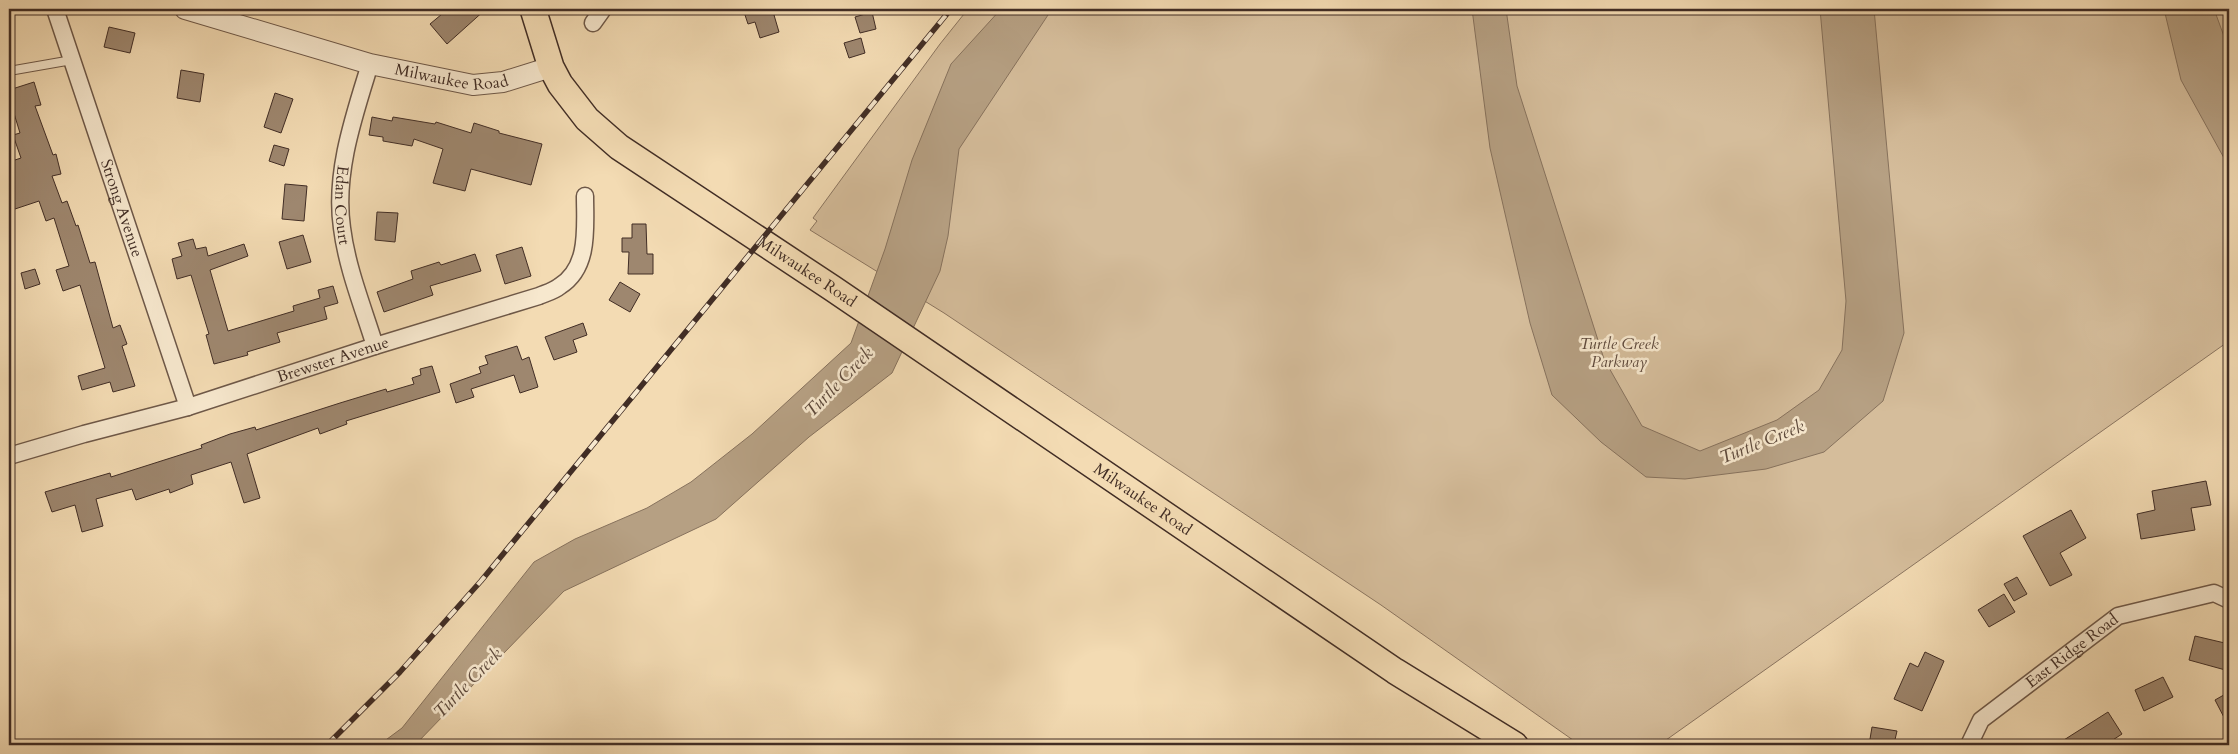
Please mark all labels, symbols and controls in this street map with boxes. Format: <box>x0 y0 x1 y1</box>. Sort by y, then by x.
street label: Milwaukee Road <box>393 58 512 96</box>
street label: Strong Avenue <box>95 156 148 260</box>
street label: Edan Court <box>329 164 355 247</box>
street label: Milwaukee Road <box>753 231 861 313</box>
street label: Brewster Avenue <box>274 331 392 388</box>
park label: Turtle Creek Parkway <box>1579 333 1659 373</box>
water label: Turtle Creek <box>799 341 879 423</box>
water label: Turtle Creek <box>1716 414 1808 470</box>
street label: Milwaukee Road <box>1089 458 1197 541</box>
street label: East Ridge Road <box>2021 608 2123 693</box>
water label: Turtle Creek <box>428 642 508 724</box>

